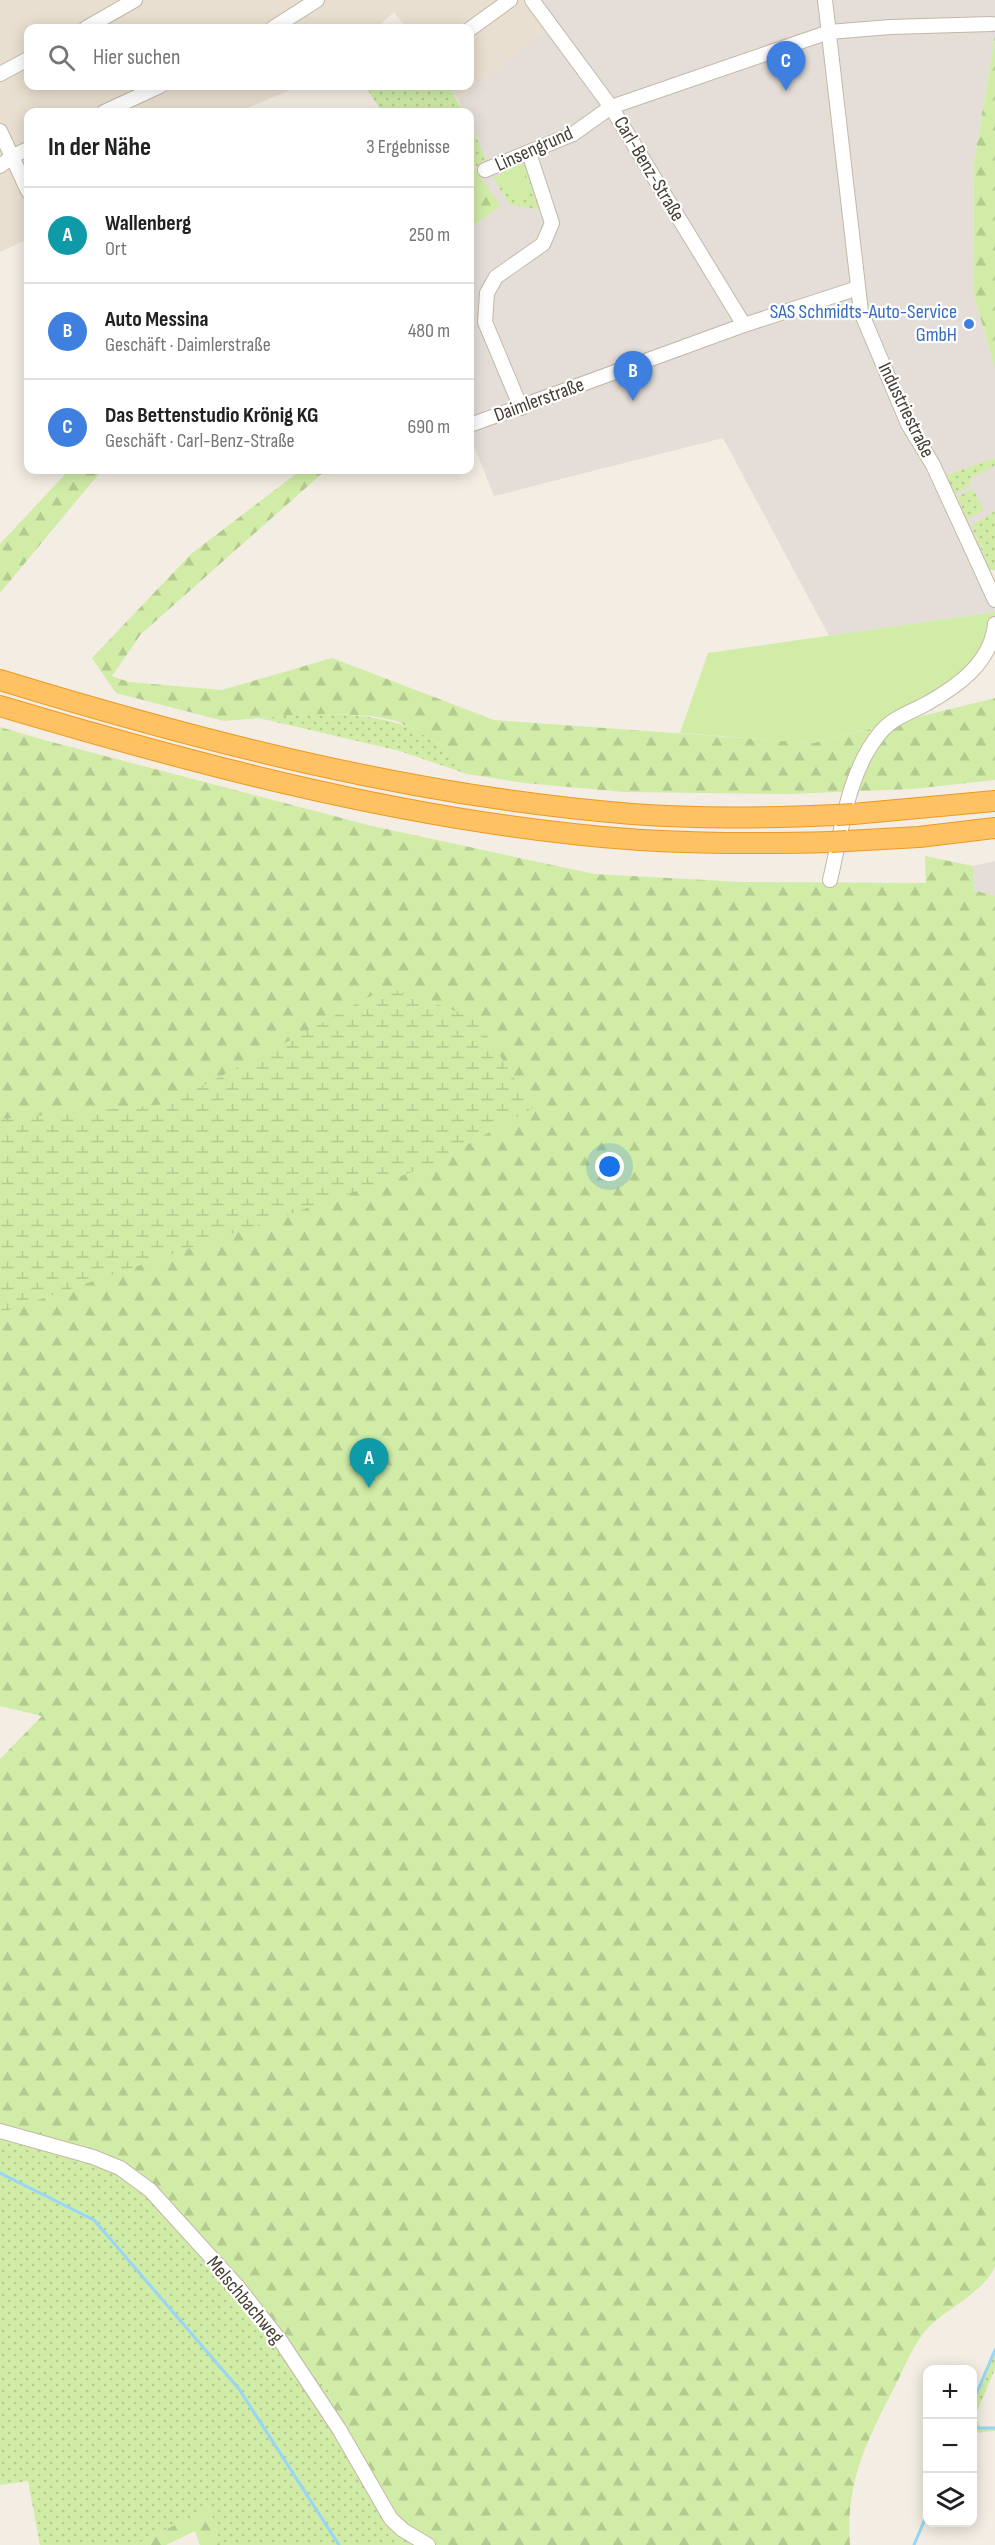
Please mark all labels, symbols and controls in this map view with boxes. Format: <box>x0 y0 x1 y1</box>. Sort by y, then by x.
search box <box>24 24 474 90</box>
icon: search <box>45 41 78 74</box>
pin: C <box>766 42 806 91</box>
text: Hier suchen <box>93 44 181 71</box>
street label: Carl-Benz-Straße <box>608 112 690 226</box>
street label: Linsengrund <box>491 121 577 177</box>
text: In der Nähe <box>48 132 151 163</box>
text: 3 Ergebnisse <box>366 135 450 159</box>
text: Wallenberg <box>105 210 191 237</box>
text: A <box>63 223 72 247</box>
text: 250 m <box>409 223 450 247</box>
text: Ort <box>105 237 127 261</box>
place label: SAS Schmidts-Auto-Service GmbH <box>770 300 957 347</box>
text: Auto Messina <box>105 306 208 333</box>
marker: SAS Schmidts-Auto-Service GmbH <box>962 317 976 331</box>
text: B <box>63 319 72 343</box>
text: 480 m <box>408 319 450 343</box>
text: Geschäft · Daimlerstraße <box>105 333 271 357</box>
pin: B <box>614 352 652 401</box>
street label: Industriestraße <box>873 358 939 462</box>
street label: Daimlerstraße <box>491 373 587 427</box>
text: Das Bettenstudio Krönig KG <box>105 402 319 429</box>
text: C <box>62 415 73 439</box>
text: 690 m <box>408 415 450 439</box>
text: Geschäft · Carl-Benz-Straße <box>105 429 295 453</box>
your location <box>595 1152 624 1181</box>
pin: A <box>350 1438 388 1488</box>
street label: Melschbachweg <box>201 2251 289 2349</box>
map controls <box>923 2365 977 2527</box>
button: + <box>923 2365 977 2419</box>
button: − <box>923 2419 977 2473</box>
button: layers <box>923 2473 977 2527</box>

